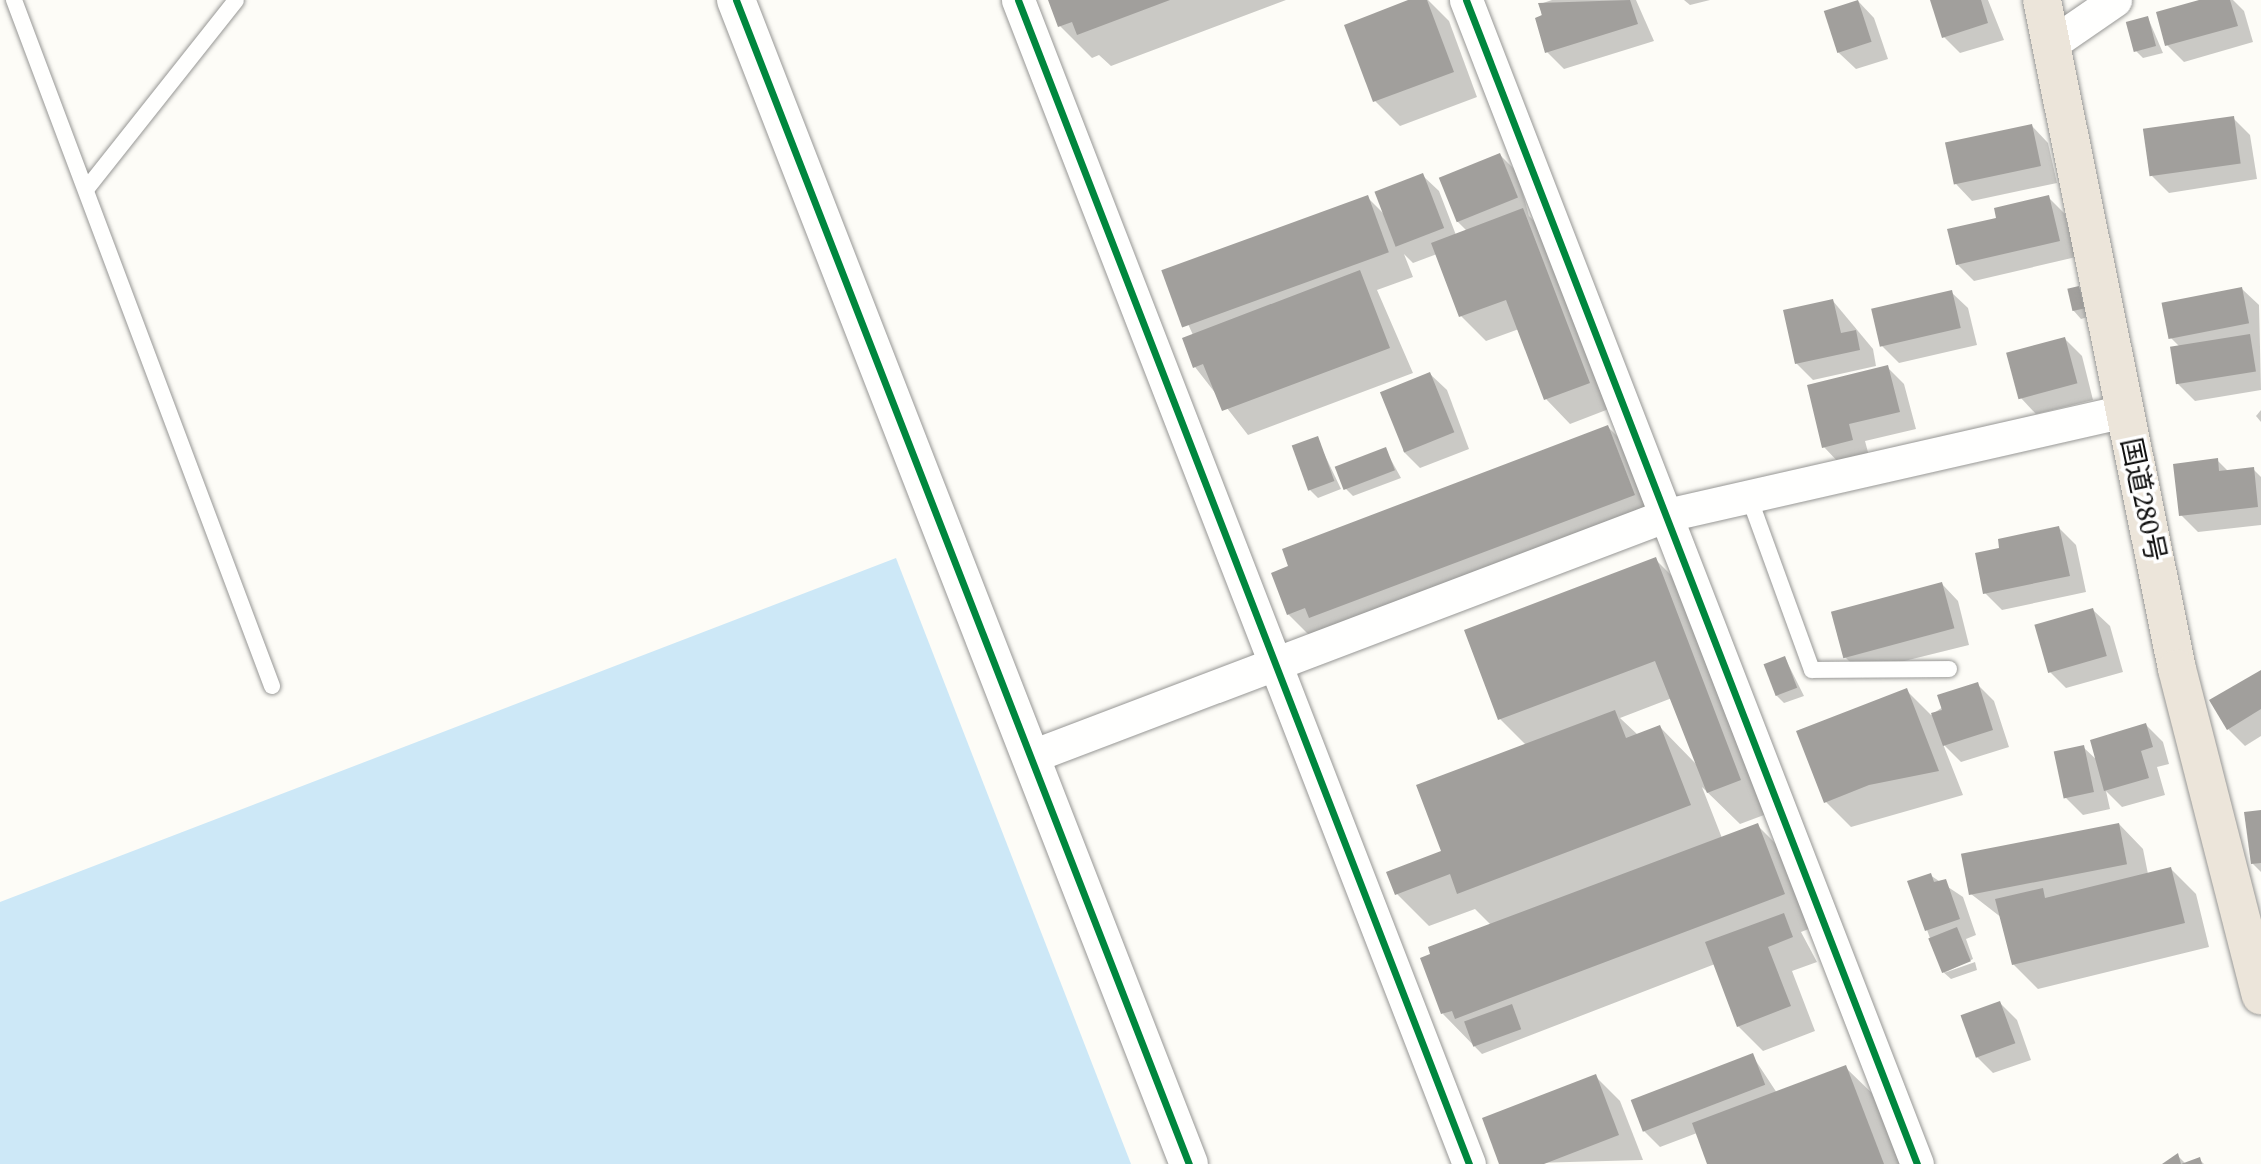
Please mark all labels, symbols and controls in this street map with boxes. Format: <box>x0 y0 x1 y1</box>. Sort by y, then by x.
street label: 国道280号 <box>2112 435 2172 565</box>

